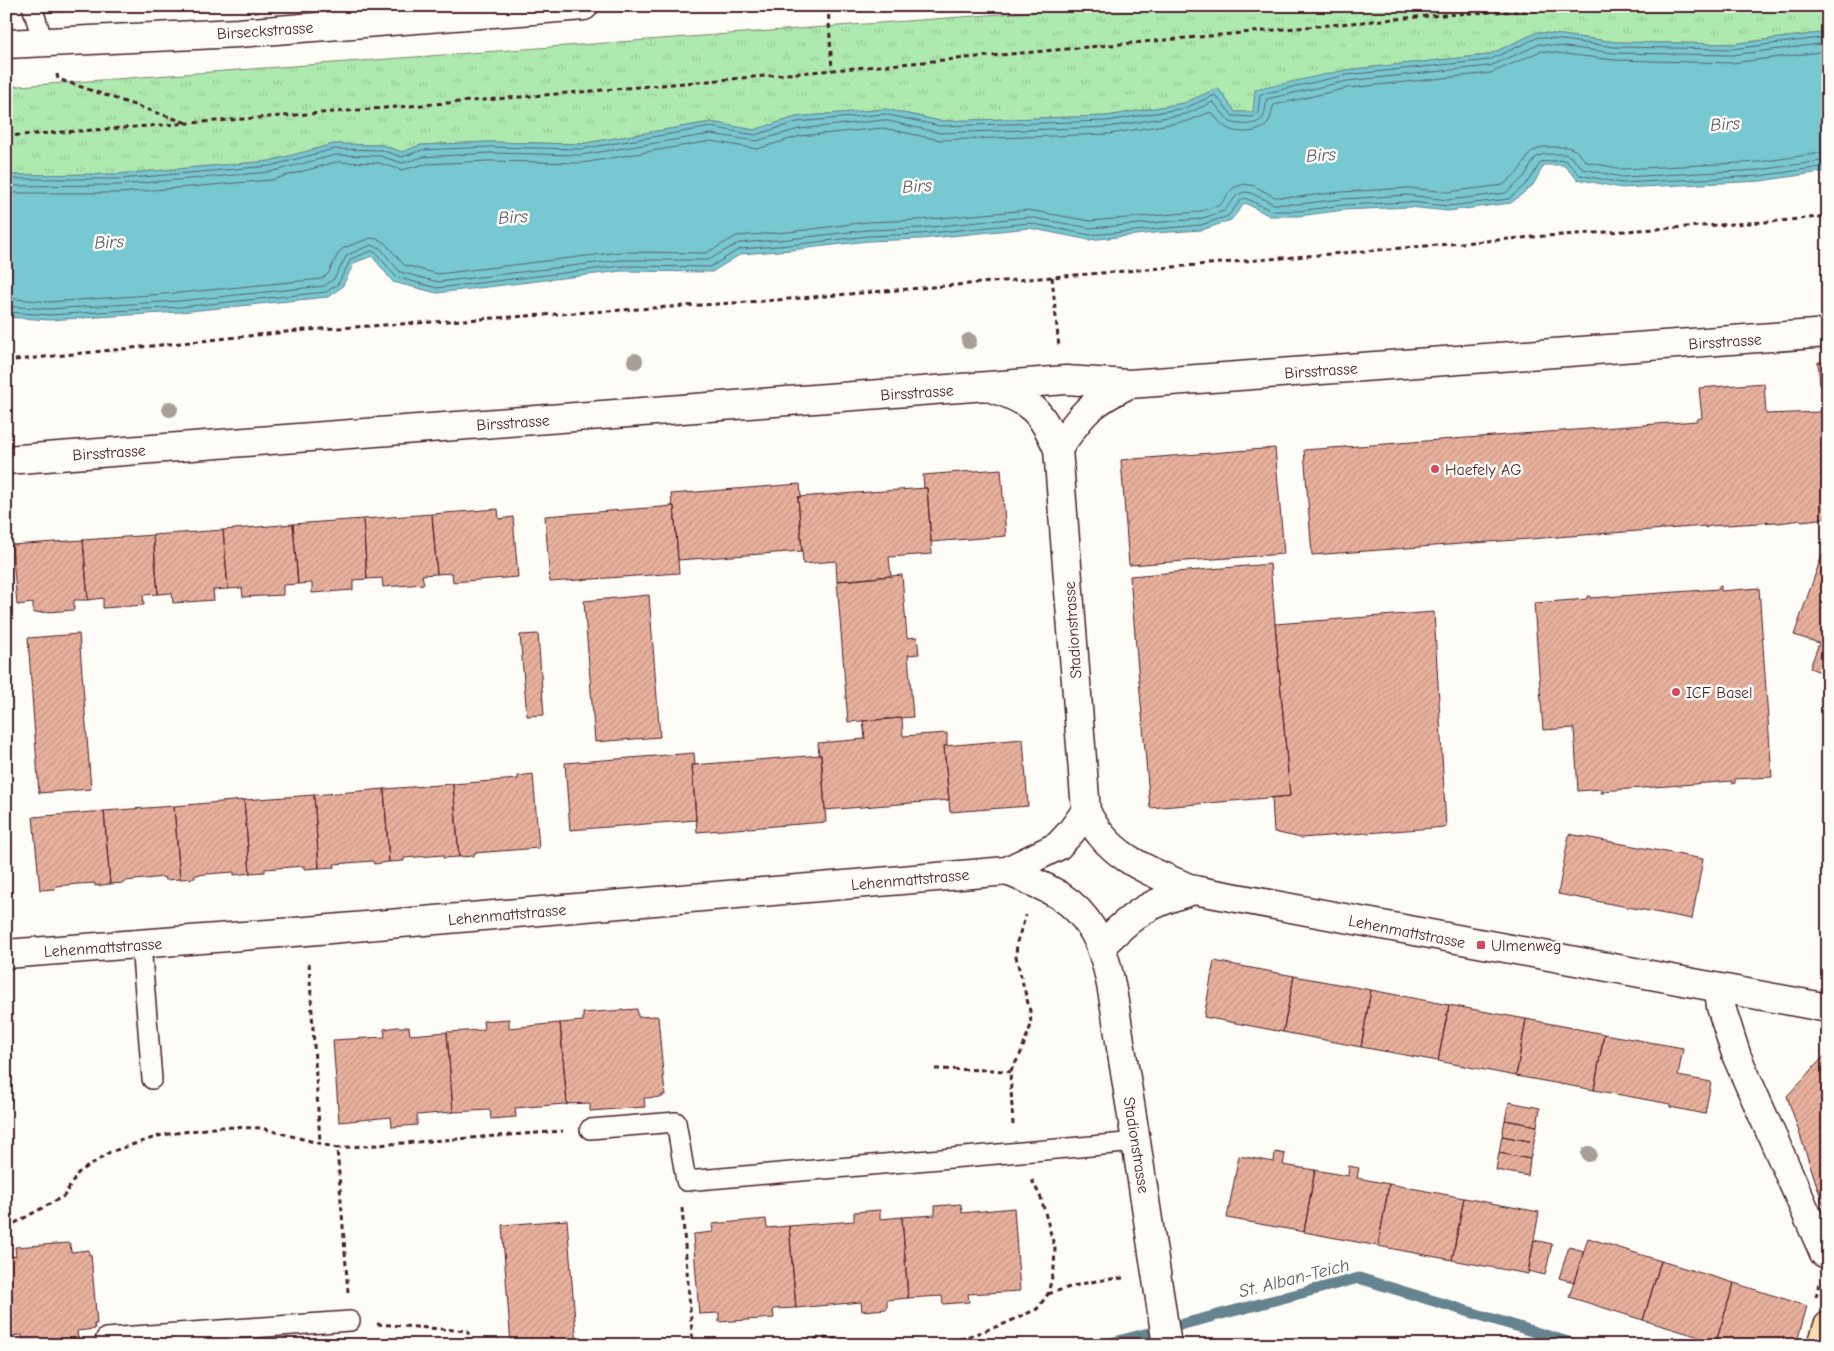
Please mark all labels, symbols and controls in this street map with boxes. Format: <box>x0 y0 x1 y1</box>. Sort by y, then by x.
street label: Birseckstrasse <box>216 19 314 43</box>
water label: Birs <box>1709 113 1741 136</box>
water label: Birs <box>1305 144 1337 167</box>
water label: Birs <box>901 175 933 198</box>
water label: Birs <box>497 206 529 229</box>
water label: Birs <box>94 231 125 254</box>
street label: Birsstrasse <box>1688 330 1762 354</box>
street label: Birsstrasse <box>1284 359 1358 383</box>
street label: Birsstrasse <box>880 381 954 405</box>
street label: Birsstrasse <box>476 411 550 435</box>
street label: Birsstrasse <box>72 441 146 465</box>
place label: Haefely AG <box>1445 461 1522 479</box>
marker: Haefely AG <box>1429 463 1441 475</box>
street label: Stadionstrasse <box>1061 581 1085 679</box>
place label: ICF Basel <box>1686 684 1753 702</box>
marker: ICF Basel <box>1670 686 1682 698</box>
street label: Lehenmattstrasse <box>850 866 970 894</box>
street label: Lehenmattstrasse <box>447 901 567 929</box>
street label: Lehenmattstrasse <box>1347 912 1467 952</box>
street label: Lehenmattstrasse <box>43 935 163 961</box>
place label: Ulmenweg <box>1491 937 1561 955</box>
marker: Ulmenweg <box>1475 939 1487 951</box>
street label: Stadionstrasse <box>1120 1096 1153 1195</box>
water label: St. Alban-Teich <box>1237 1255 1352 1302</box>

